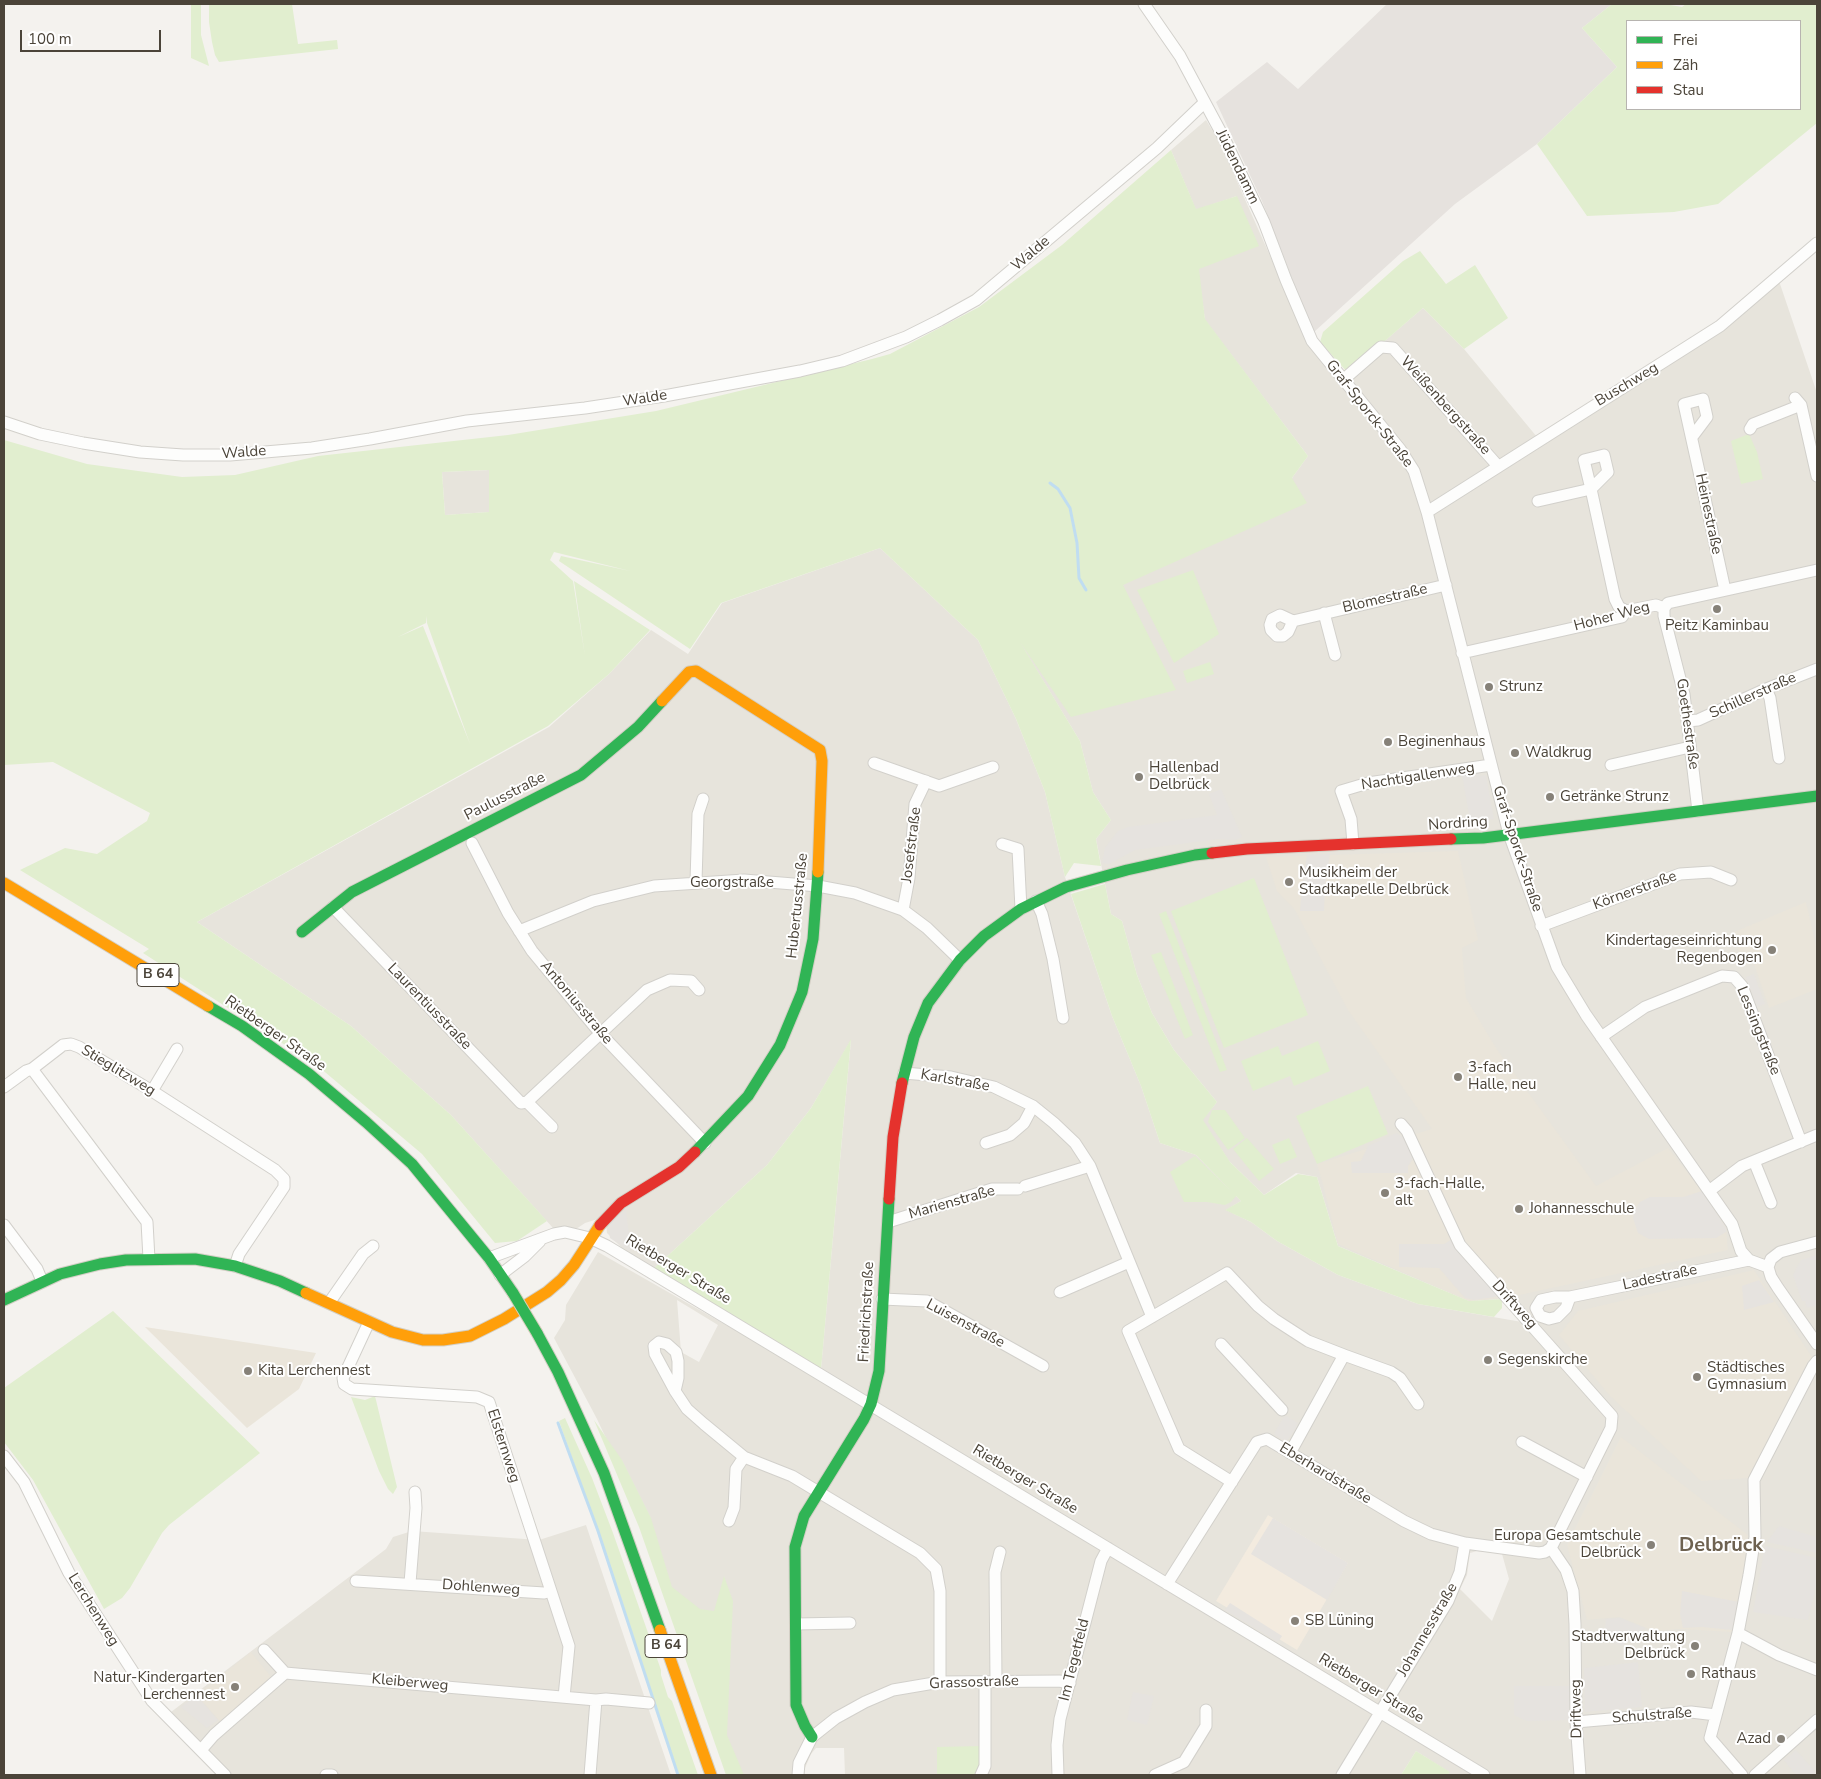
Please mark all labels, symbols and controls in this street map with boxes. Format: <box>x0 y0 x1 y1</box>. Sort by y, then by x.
scale bar <box>22 20 164 52</box>
legend <box>1626 20 1801 110</box>
text: 100 m <box>28 29 72 49</box>
text: Frei <box>1673 30 1698 50</box>
text: Zäh <box>1673 55 1698 75</box>
text: Stau <box>1673 80 1704 100</box>
street label: Jüdendamm <box>1211 127 1263 207</box>
street label: Walde <box>1008 233 1054 275</box>
street label: Weißenbergstraße <box>1396 353 1494 459</box>
street label: Graf-Sporck-Straße <box>1321 357 1417 471</box>
street label: Buschweg <box>1592 359 1662 411</box>
street label: Walde <box>622 387 668 411</box>
street label: Walde <box>221 442 267 464</box>
street label: Heinestraße <box>1691 472 1725 556</box>
street label: Blomestraße <box>1341 581 1429 617</box>
street label: Hoher Weg <box>1572 598 1652 636</box>
marker: Peitz Kaminbau <box>1711 603 1723 615</box>
place label: Peitz Kaminbau <box>1665 617 1769 635</box>
street label: Schillerstraße <box>1707 669 1799 723</box>
street label: Goethestraße <box>1672 677 1702 771</box>
place label: Strunz <box>1499 678 1543 696</box>
marker: Strunz <box>1483 681 1495 693</box>
place label: Beginenhaus <box>1398 733 1486 751</box>
marker: Beginenhaus <box>1382 736 1394 748</box>
place label: Waldkrug <box>1525 744 1592 762</box>
marker: Waldkrug <box>1509 747 1521 759</box>
place label: Hallenbad Delbrück <box>1149 759 1219 794</box>
street label: Nachtigallenweg <box>1360 759 1476 795</box>
street label: Paulusstraße <box>462 769 548 825</box>
marker: Hallenbad Delbrück <box>1133 771 1145 783</box>
street label: Graf-Sporck-Straße <box>1488 784 1546 914</box>
place label: Getränke Strunz <box>1560 788 1669 806</box>
marker: Getränke Strunz <box>1544 791 1556 803</box>
street label: Josefstraße <box>898 806 926 884</box>
street label: Nordring <box>1428 813 1488 835</box>
street label: Hubertusstraße <box>784 852 812 960</box>
place label: Musikheim der Stadtkapelle Delbrück <box>1299 864 1449 899</box>
street label: Körnerstraße <box>1591 868 1679 914</box>
street label: Georgstraße <box>690 874 774 892</box>
marker: Musikheim der Stadtkapelle Delbrück <box>1283 876 1295 888</box>
place label: Kindertageseinrichtung Regenbogen <box>1606 932 1762 967</box>
marker: Kindertageseinrichtung Regenbogen <box>1766 944 1778 956</box>
street label: Antoniusstraße <box>536 958 616 1048</box>
street label: Laurentiusstraße <box>383 960 475 1054</box>
road number: B 64 <box>137 964 179 986</box>
street label: Lessingstraße <box>1732 984 1784 1078</box>
street label: Rietberger Straße <box>221 992 329 1076</box>
street label: Stieglitzweg <box>77 1042 159 1100</box>
place label: 3-fach Halle, neu <box>1468 1059 1536 1094</box>
street label: Karlstraße <box>919 1066 991 1096</box>
marker: 3-fach Halle, neu <box>1452 1071 1464 1083</box>
place label: 3-fach-Halle, alt <box>1395 1175 1485 1210</box>
street label: Marienstraße <box>907 1182 997 1224</box>
marker: 3-fach-Halle, alt <box>1379 1187 1391 1199</box>
place label: Johannesschule <box>1529 1200 1634 1218</box>
marker: Johannesschule <box>1513 1203 1525 1215</box>
street label: Rietberger Straße <box>622 1231 734 1309</box>
street label: Friedrichstraße <box>855 1261 879 1363</box>
street label: Ladestraße <box>1621 1261 1699 1295</box>
street label: Driftweg <box>1487 1277 1541 1333</box>
street label: Luisenstraße <box>923 1296 1007 1352</box>
place label: Segenskirche <box>1498 1351 1587 1369</box>
marker: Segenskirche <box>1482 1354 1494 1366</box>
place label: Städtisches Gymnasium <box>1707 1359 1787 1394</box>
place label: Kita Lerchennest <box>258 1362 370 1380</box>
marker: Kita Lerchennest <box>242 1365 254 1377</box>
marker: Städtisches Gymnasium <box>1691 1371 1703 1383</box>
street label: Elsternweg <box>483 1407 523 1485</box>
street label: Eberhardstraße <box>1276 1439 1374 1509</box>
street label: Rietberger Straße <box>969 1441 1081 1519</box>
place label: Europa Gesamtschule Delbrück <box>1494 1527 1641 1562</box>
district label: Delbrück <box>1679 1534 1763 1558</box>
marker: Europa Gesamtschule Delbrück <box>1645 1539 1657 1551</box>
street label: Lerchenweg <box>64 1570 122 1650</box>
street label: Dohlenweg <box>441 1576 521 1600</box>
street label: Johannesstraße <box>1394 1580 1462 1680</box>
place label: SB Lüning <box>1305 1612 1374 1630</box>
marker: SB Lüning <box>1289 1615 1301 1627</box>
street label: Im Tegetfeld <box>1056 1617 1094 1703</box>
place label: Stadtverwaltung Delbrück <box>1571 1628 1685 1663</box>
road number: B 64 <box>645 1634 687 1658</box>
marker: Stadtverwaltung Delbrück <box>1689 1640 1701 1652</box>
street label: Rietberger Straße <box>1315 1650 1427 1728</box>
place label: Rathaus <box>1701 1665 1756 1683</box>
marker: Rathaus <box>1685 1668 1697 1680</box>
place label: Natur-Kindergarten Lerchennest <box>93 1669 225 1704</box>
street label: Kleiberweg <box>371 1671 449 1695</box>
street label: Grassostraße <box>929 1672 1019 1694</box>
street label: Driftweg <box>1567 1679 1587 1739</box>
marker: Natur-Kindergarten Lerchennest <box>229 1681 241 1693</box>
street label: Schulstraße <box>1611 1704 1693 1728</box>
place label: Azad <box>1737 1730 1771 1748</box>
marker: Azad <box>1775 1733 1787 1745</box>

